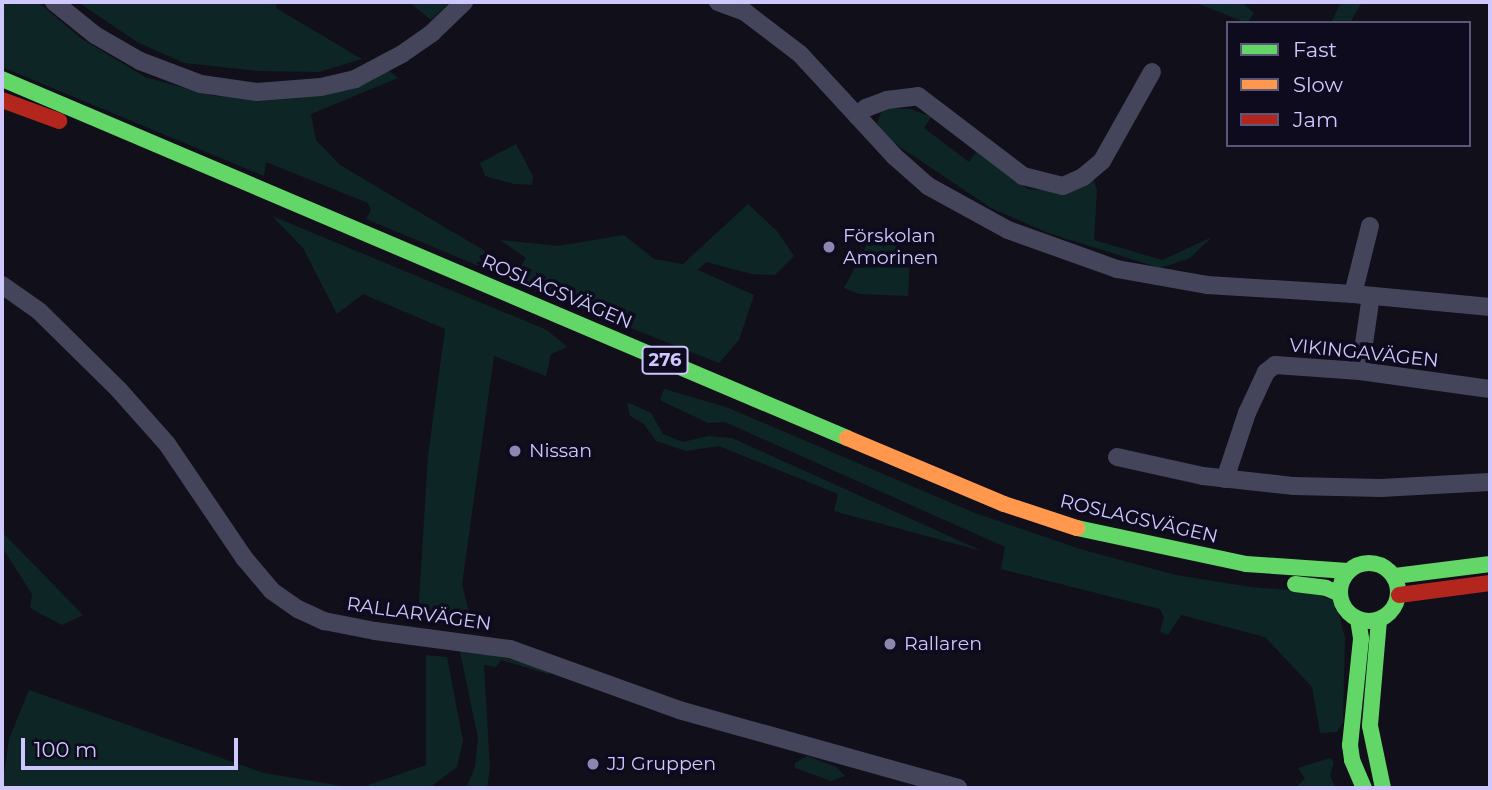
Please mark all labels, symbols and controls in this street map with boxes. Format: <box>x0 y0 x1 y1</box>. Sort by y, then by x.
legend <box>1226 21 1471 147</box>
text: Fast <box>1293 37 1337 62</box>
text: Slow <box>1293 72 1343 97</box>
text: Jam <box>1293 107 1338 132</box>
place label: Förskolan Amorinen <box>843 225 938 269</box>
marker: Förskolan Amorinen <box>821 239 837 255</box>
street label: ROSLAGSVÄGEN <box>478 250 636 334</box>
street label: VIKINGAVÄGEN <box>1288 334 1440 372</box>
road number: 276 <box>640 346 690 374</box>
place label: Nissan <box>529 440 592 462</box>
marker: Nissan <box>507 443 523 459</box>
street label: ROSLAGSVÄGEN <box>1058 490 1220 548</box>
street label: RALLARVÄGEN <box>345 593 493 635</box>
place label: Rallaren <box>904 633 982 655</box>
marker: Rallaren <box>882 636 898 652</box>
scale bar <box>24 724 242 768</box>
text: 100 m <box>34 737 97 762</box>
place label: JJ Gruppen <box>607 753 716 775</box>
marker: JJ Gruppen <box>585 756 601 772</box>

